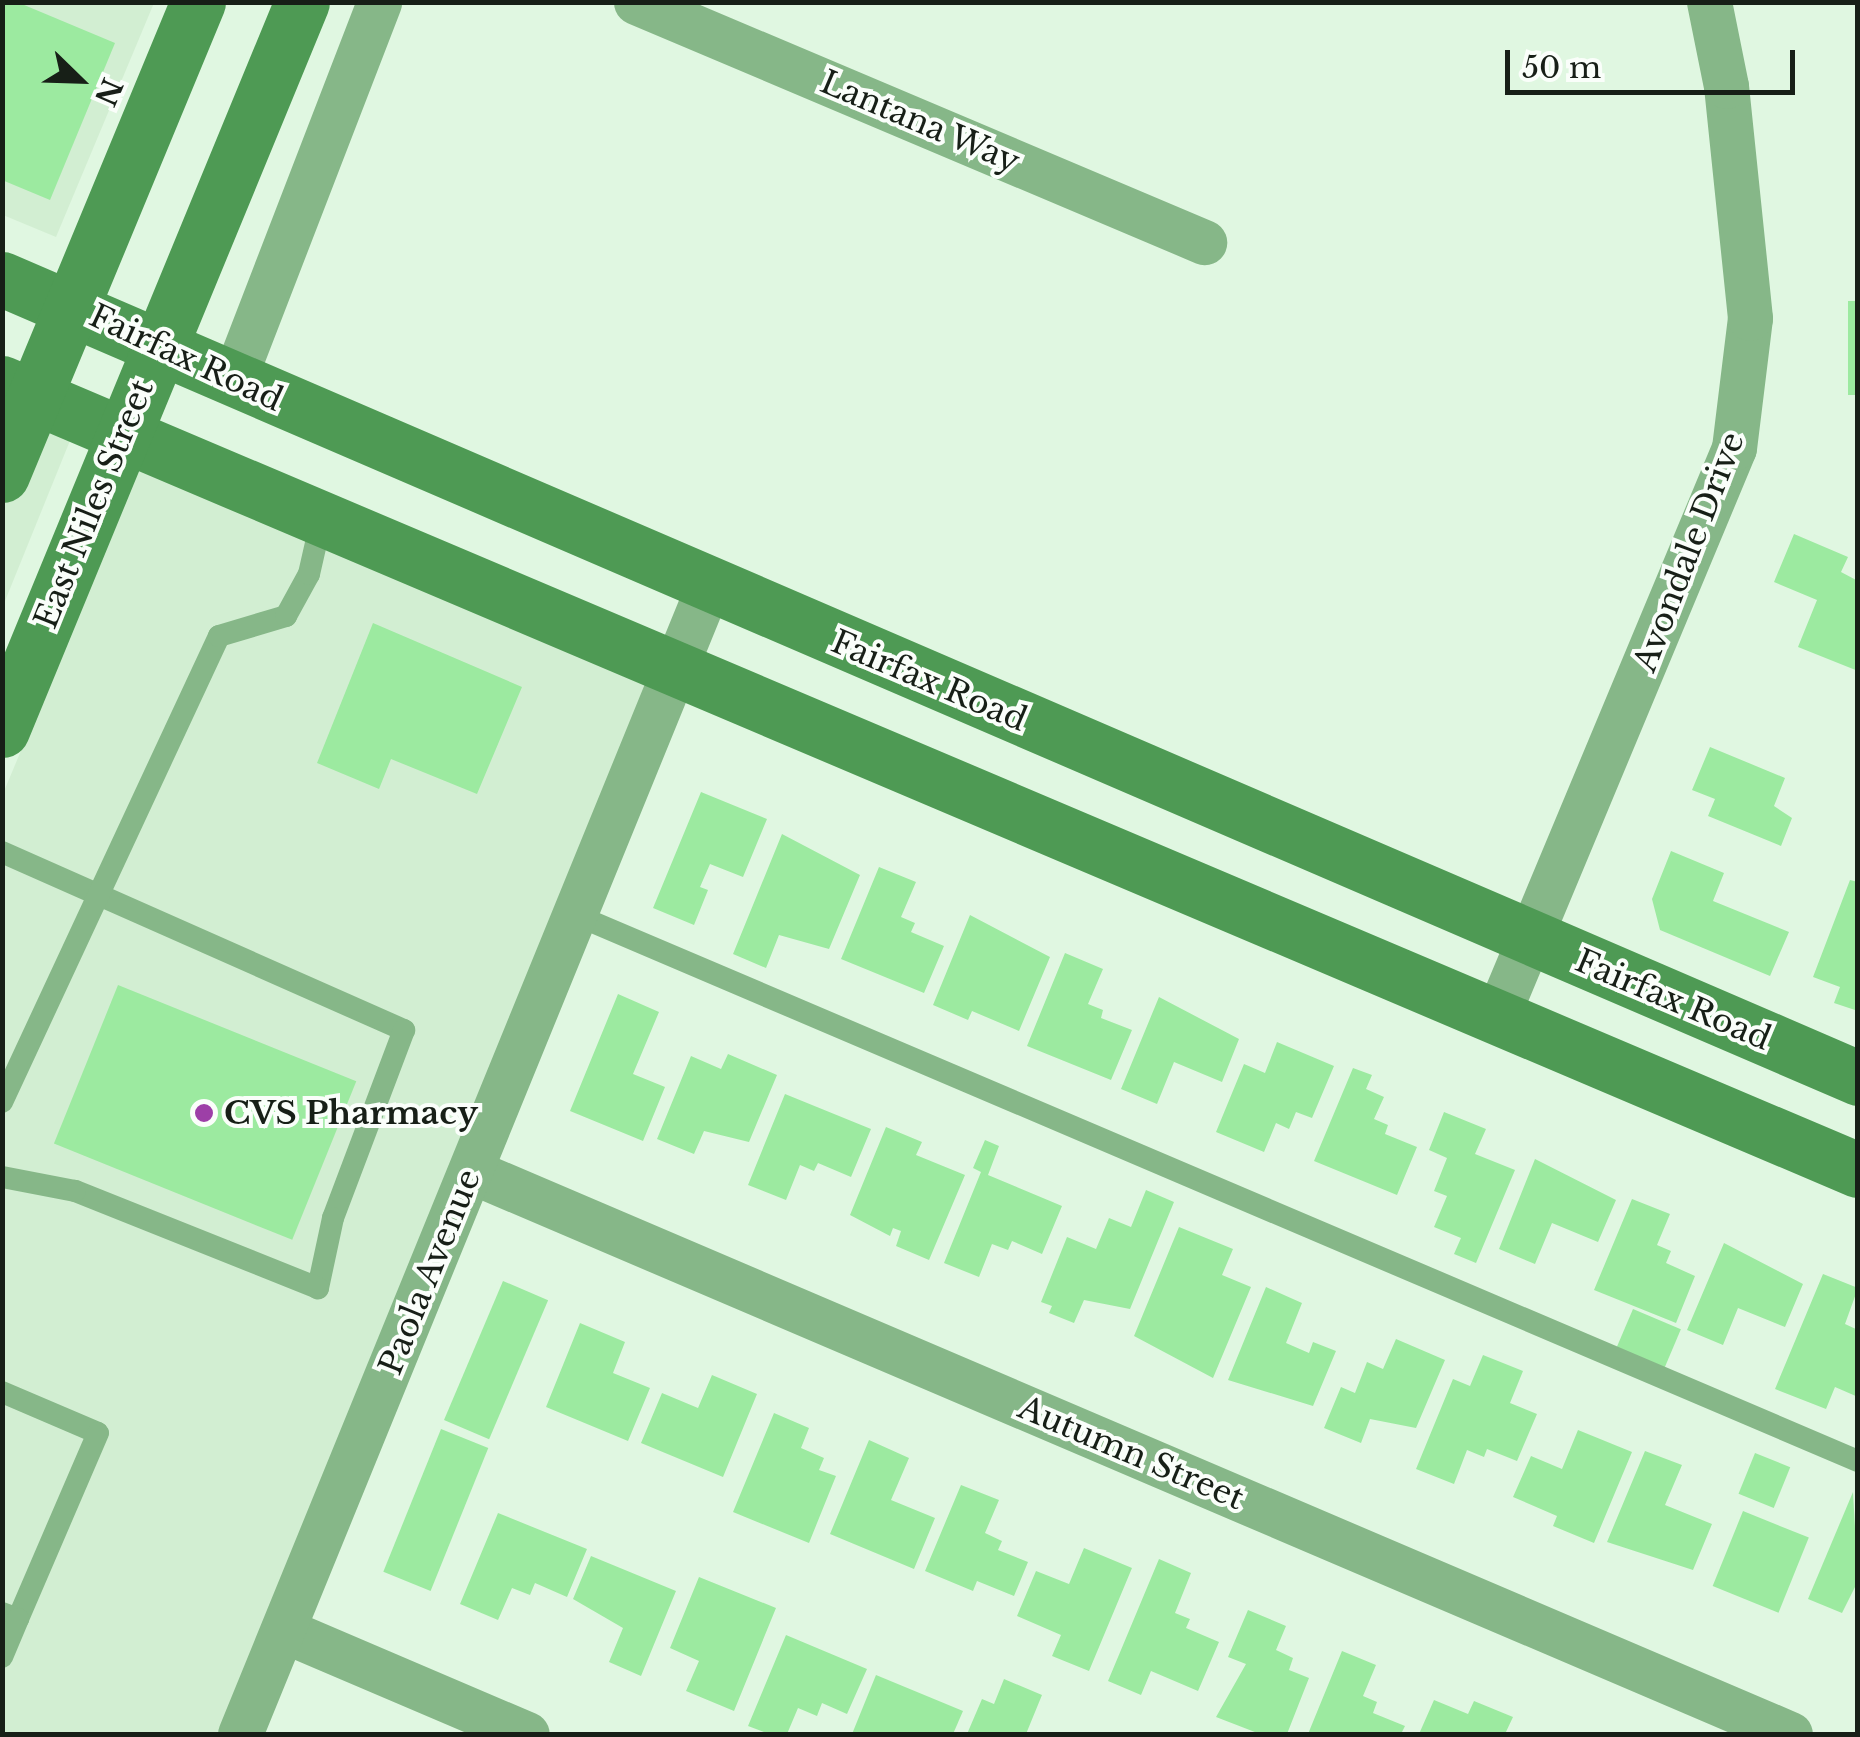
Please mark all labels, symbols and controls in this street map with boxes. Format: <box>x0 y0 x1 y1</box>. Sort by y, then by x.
north arrow <box>30 30 130 130</box>
scale bar <box>1510 30 1800 92</box>
text: 50 m <box>1522 49 1601 86</box>
street label: Lantana Way <box>814 62 1026 182</box>
text: N <box>87 73 129 111</box>
street label: Fairfax Road <box>83 296 289 420</box>
street label: East Niles Street <box>27 374 161 634</box>
street label: Avondale Drive <box>1626 427 1752 677</box>
street label: Fairfax Road <box>825 623 1033 739</box>
street label: Fairfax Road <box>1569 942 1777 1058</box>
place label: CVS Pharmacy <box>224 1094 478 1132</box>
marker: CVS Pharmacy <box>193 1102 215 1124</box>
street label: Paola Avenue <box>371 1163 489 1381</box>
street label: Autumn Street <box>1013 1388 1249 1518</box>

